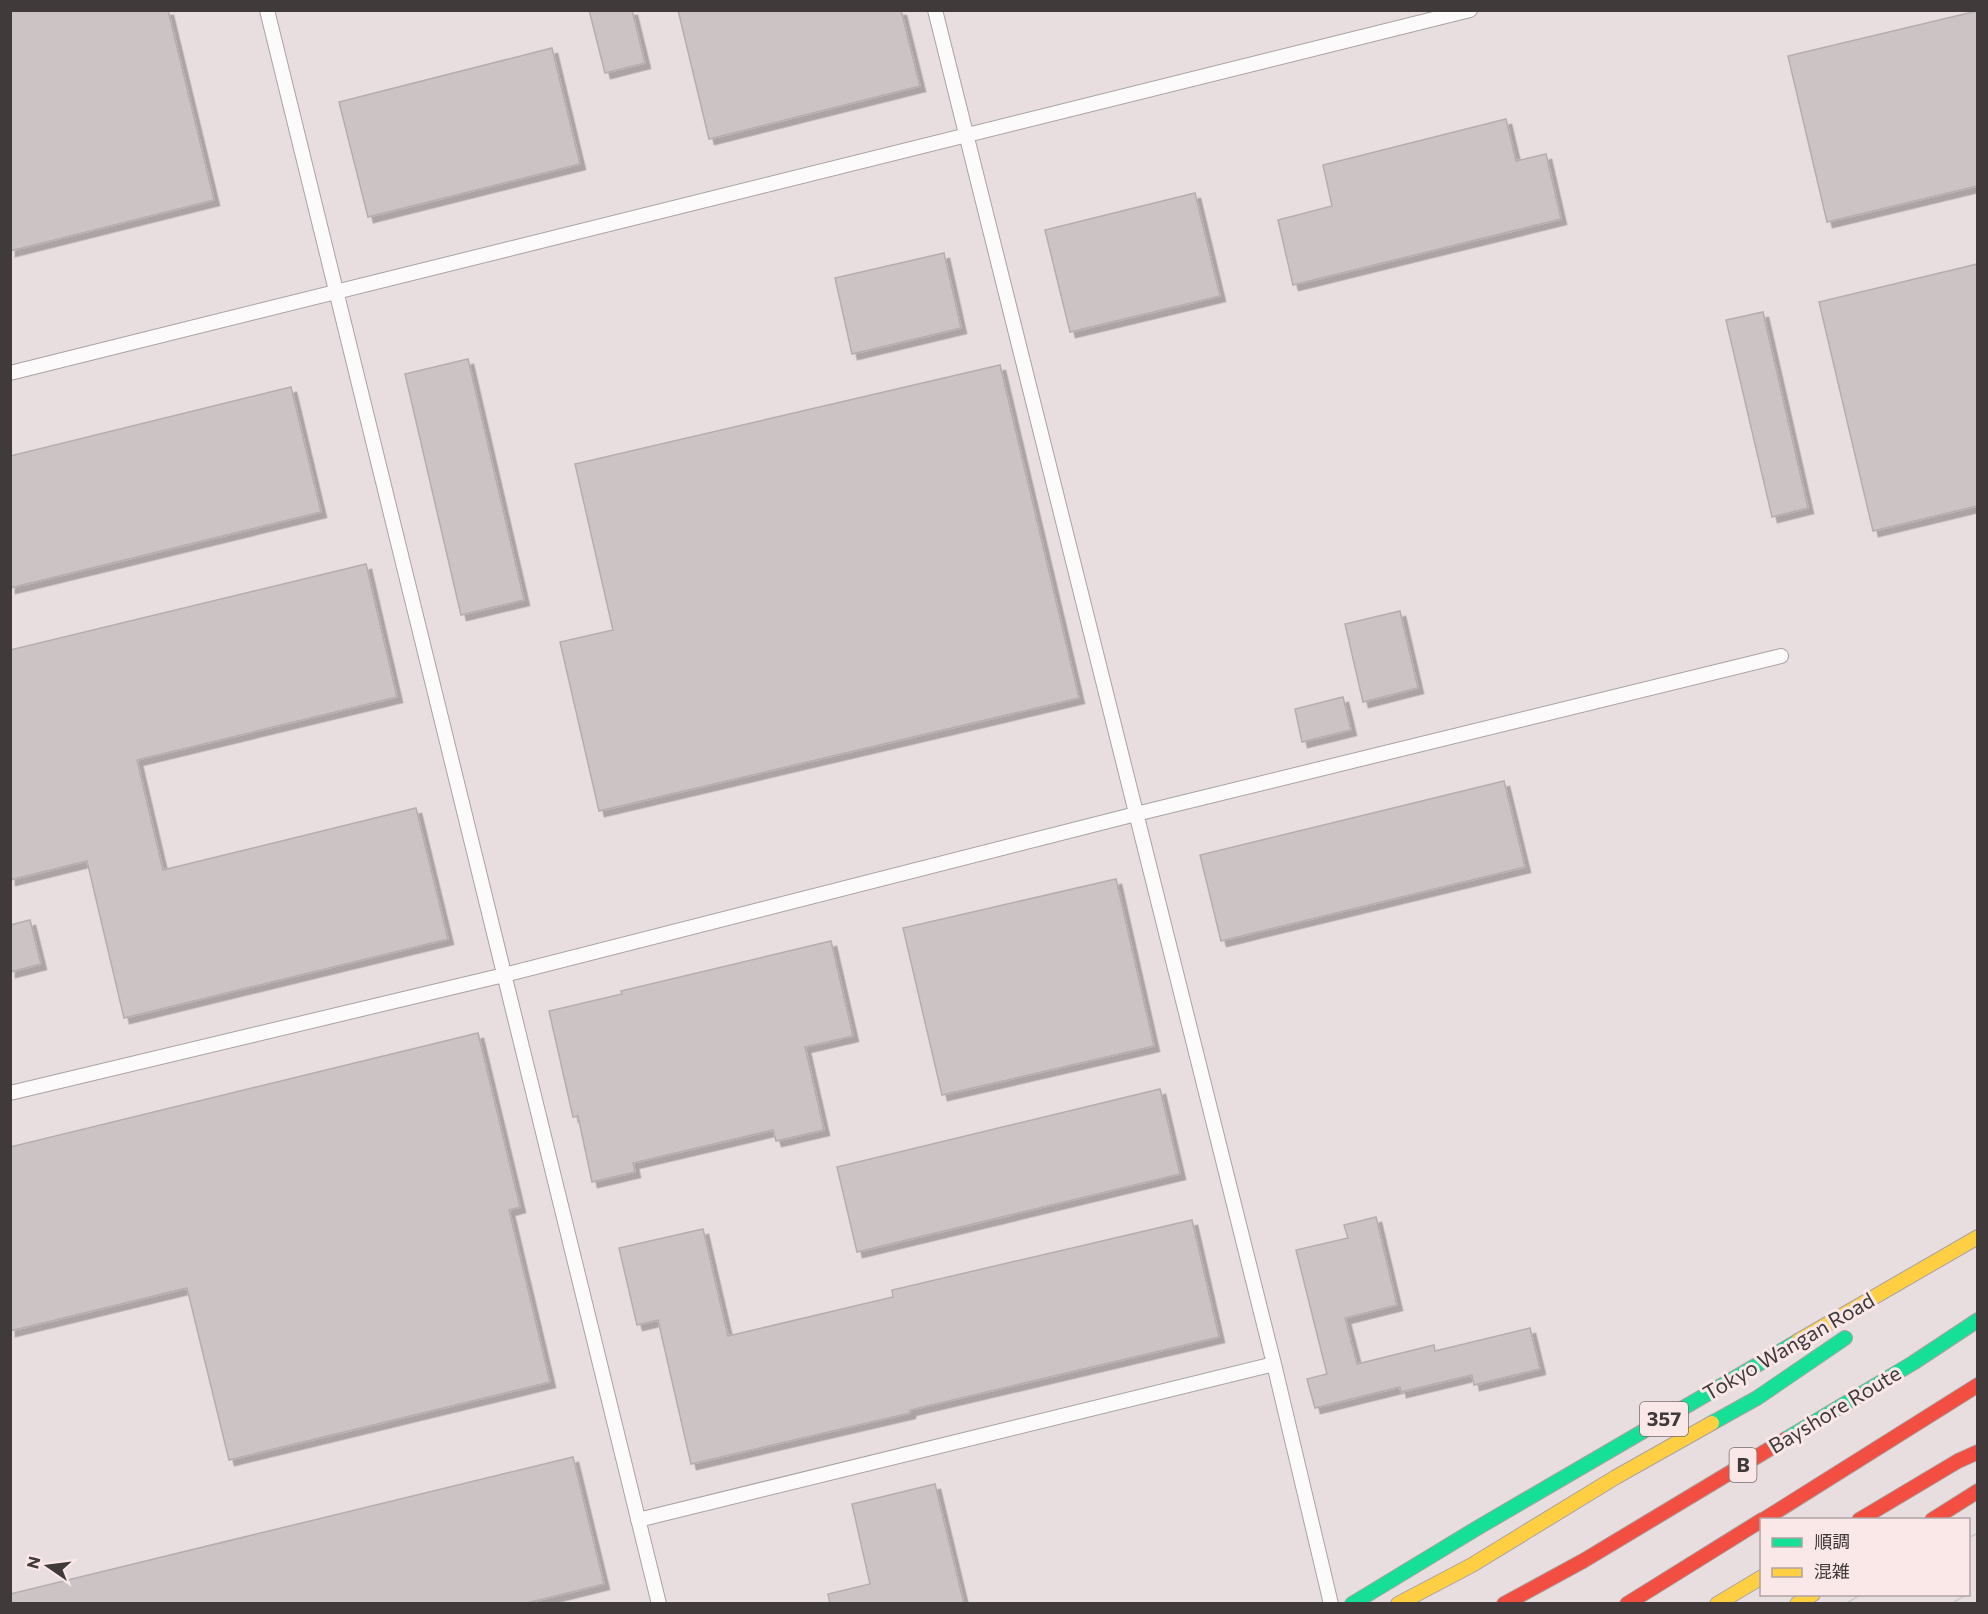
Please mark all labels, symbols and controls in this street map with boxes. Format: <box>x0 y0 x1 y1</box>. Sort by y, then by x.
street label: Tokyo Wangan Road <box>1698 1287 1878 1405</box>
street label: Bayshore Route <box>1764 1359 1905 1458</box>
road number: 357 <box>1640 1402 1688 1436</box>
road number: B <box>1730 1448 1756 1482</box>
legend <box>1760 1518 1970 1596</box>
text: 順調 <box>1814 1530 1850 1552</box>
north arrow <box>18 1536 78 1596</box>
text: N <box>22 1554 44 1570</box>
text: 混雑 <box>1814 1560 1850 1582</box>

